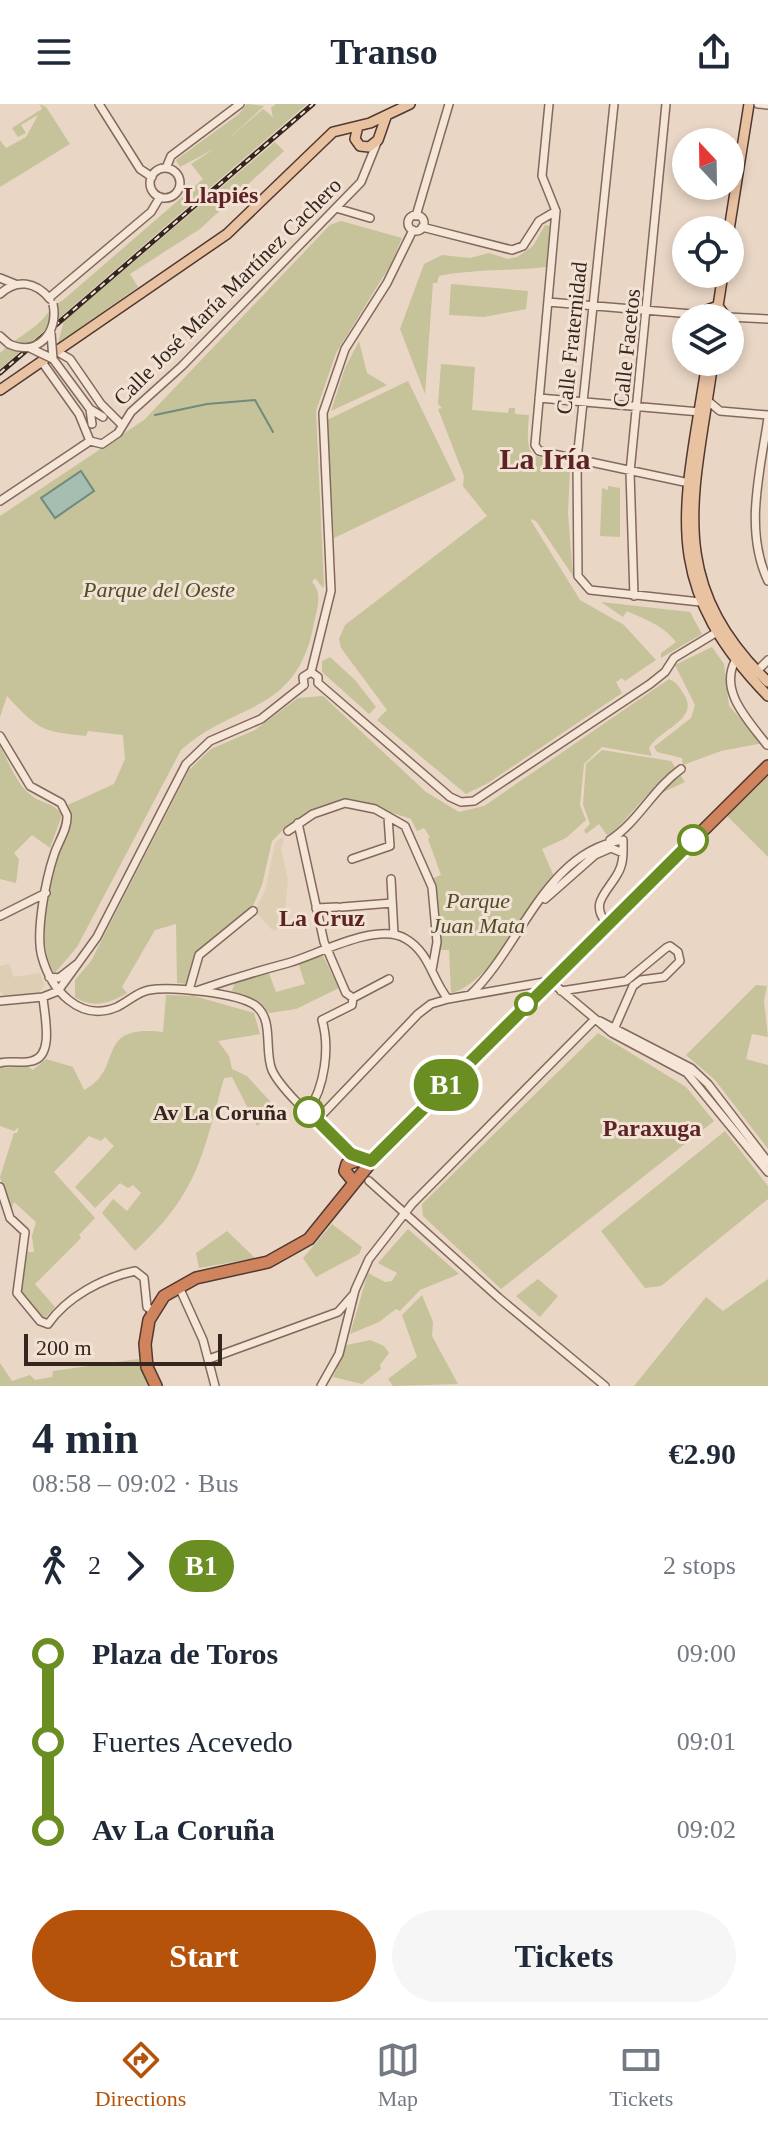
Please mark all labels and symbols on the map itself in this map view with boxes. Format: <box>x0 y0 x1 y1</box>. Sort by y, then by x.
north arrow <box>672 128 744 200</box>
street label: Calle José María Martínez Cachero <box>108 172 346 410</box>
district label: Llapiés <box>184 182 258 208</box>
street label: Calle Fraternidad <box>551 260 592 416</box>
street label: Calle Facetos <box>608 288 645 409</box>
district label: La Iría <box>500 442 590 475</box>
park label: Parque del Oeste <box>82 577 235 602</box>
unlabelled marker <box>678 825 708 855</box>
park label: Parque Juan Mata <box>431 888 525 938</box>
district label: La Cruz <box>279 905 365 931</box>
unlabelled marker <box>515 993 537 1015</box>
line badge: B1 <box>410 1059 482 1111</box>
marker: Av La Coruña <box>294 1097 324 1127</box>
place label: Av La Coruña <box>153 1100 287 1125</box>
district label: Paraxuga <box>603 1115 701 1141</box>
scale bar <box>24 1330 222 1366</box>

